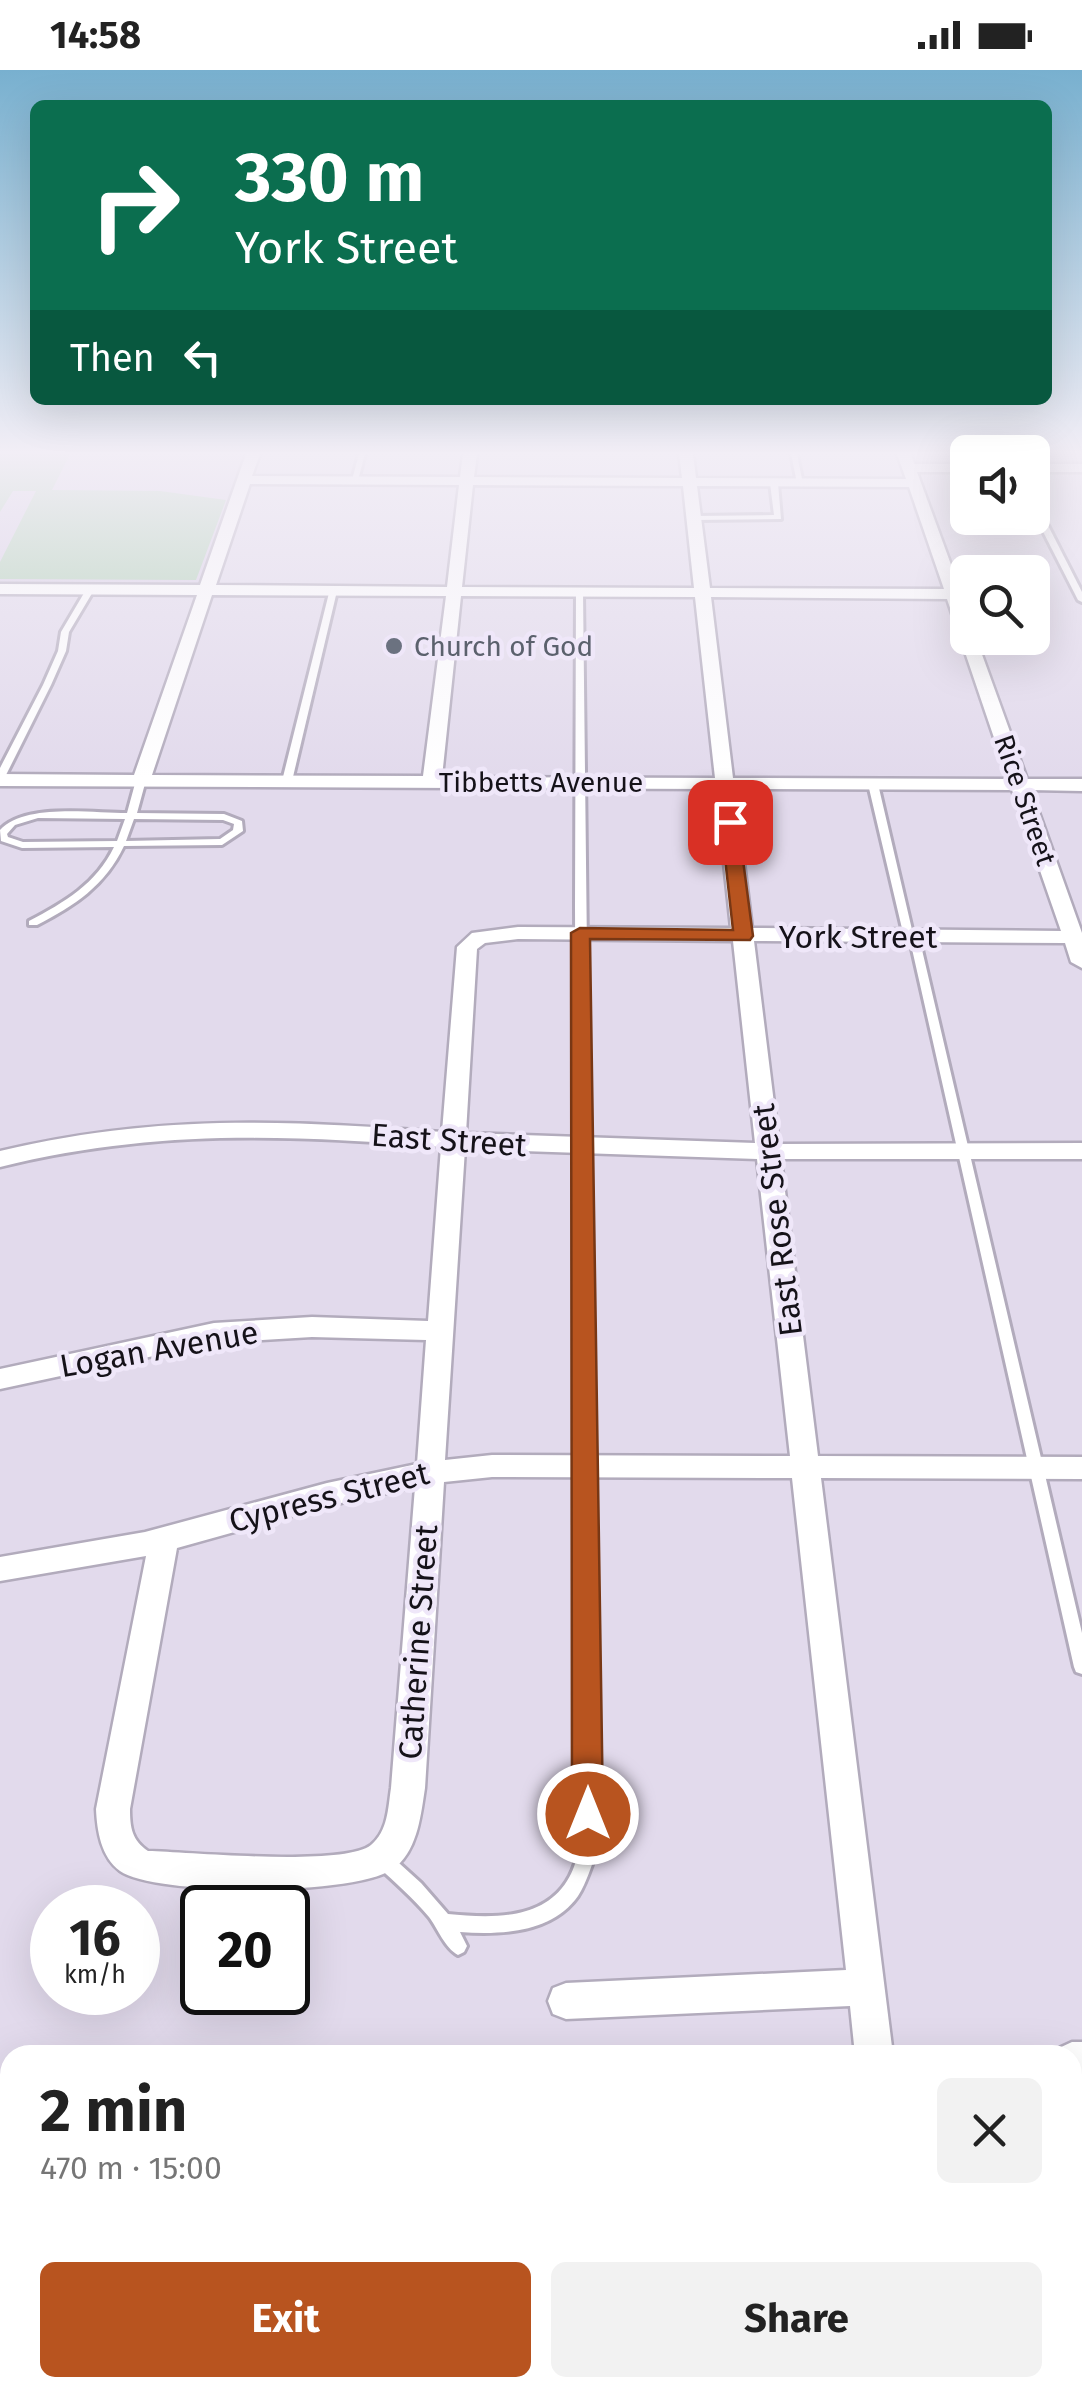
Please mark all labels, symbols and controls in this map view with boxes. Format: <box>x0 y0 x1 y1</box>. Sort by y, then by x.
text: 14:58 <box>50 12 141 58</box>
text: 330 m <box>235 136 425 220</box>
icon: right <box>70 140 200 270</box>
text: York Street <box>235 221 458 275</box>
icon: left <box>175 330 230 385</box>
text: Then <box>70 335 155 381</box>
map controls <box>950 435 1050 655</box>
button: sound <box>950 435 1050 535</box>
button: search <box>950 555 1050 655</box>
place label: Church of God <box>414 630 593 663</box>
marker: Church of God <box>383 635 405 657</box>
street label: Rice Street <box>987 730 1063 871</box>
street label: Tibbetts Avenue <box>439 766 643 799</box>
pin <box>688 780 773 865</box>
icon: arrive <box>703 795 758 850</box>
street label: York Street <box>779 918 938 956</box>
street label: East Rose Street <box>744 1101 810 1338</box>
street label: East Street <box>370 1116 528 1164</box>
street label: Logan Avenue <box>57 1313 261 1385</box>
street label: Cypress Street <box>225 1454 433 1540</box>
street label: Catherine Street <box>391 1523 445 1761</box>
position arrow <box>536 1762 640 1866</box>
speed limit sign: 20 <box>180 1885 310 2015</box>
text: 16 <box>69 1908 121 1968</box>
text: km/h <box>64 1960 126 1990</box>
text: 2 min <box>40 2075 187 2147</box>
button: close <box>937 2078 1042 2183</box>
text: 470 m · 15:00 <box>40 2149 222 2187</box>
button: Exit <box>40 2262 531 2377</box>
button: Share <box>551 2262 1042 2377</box>

